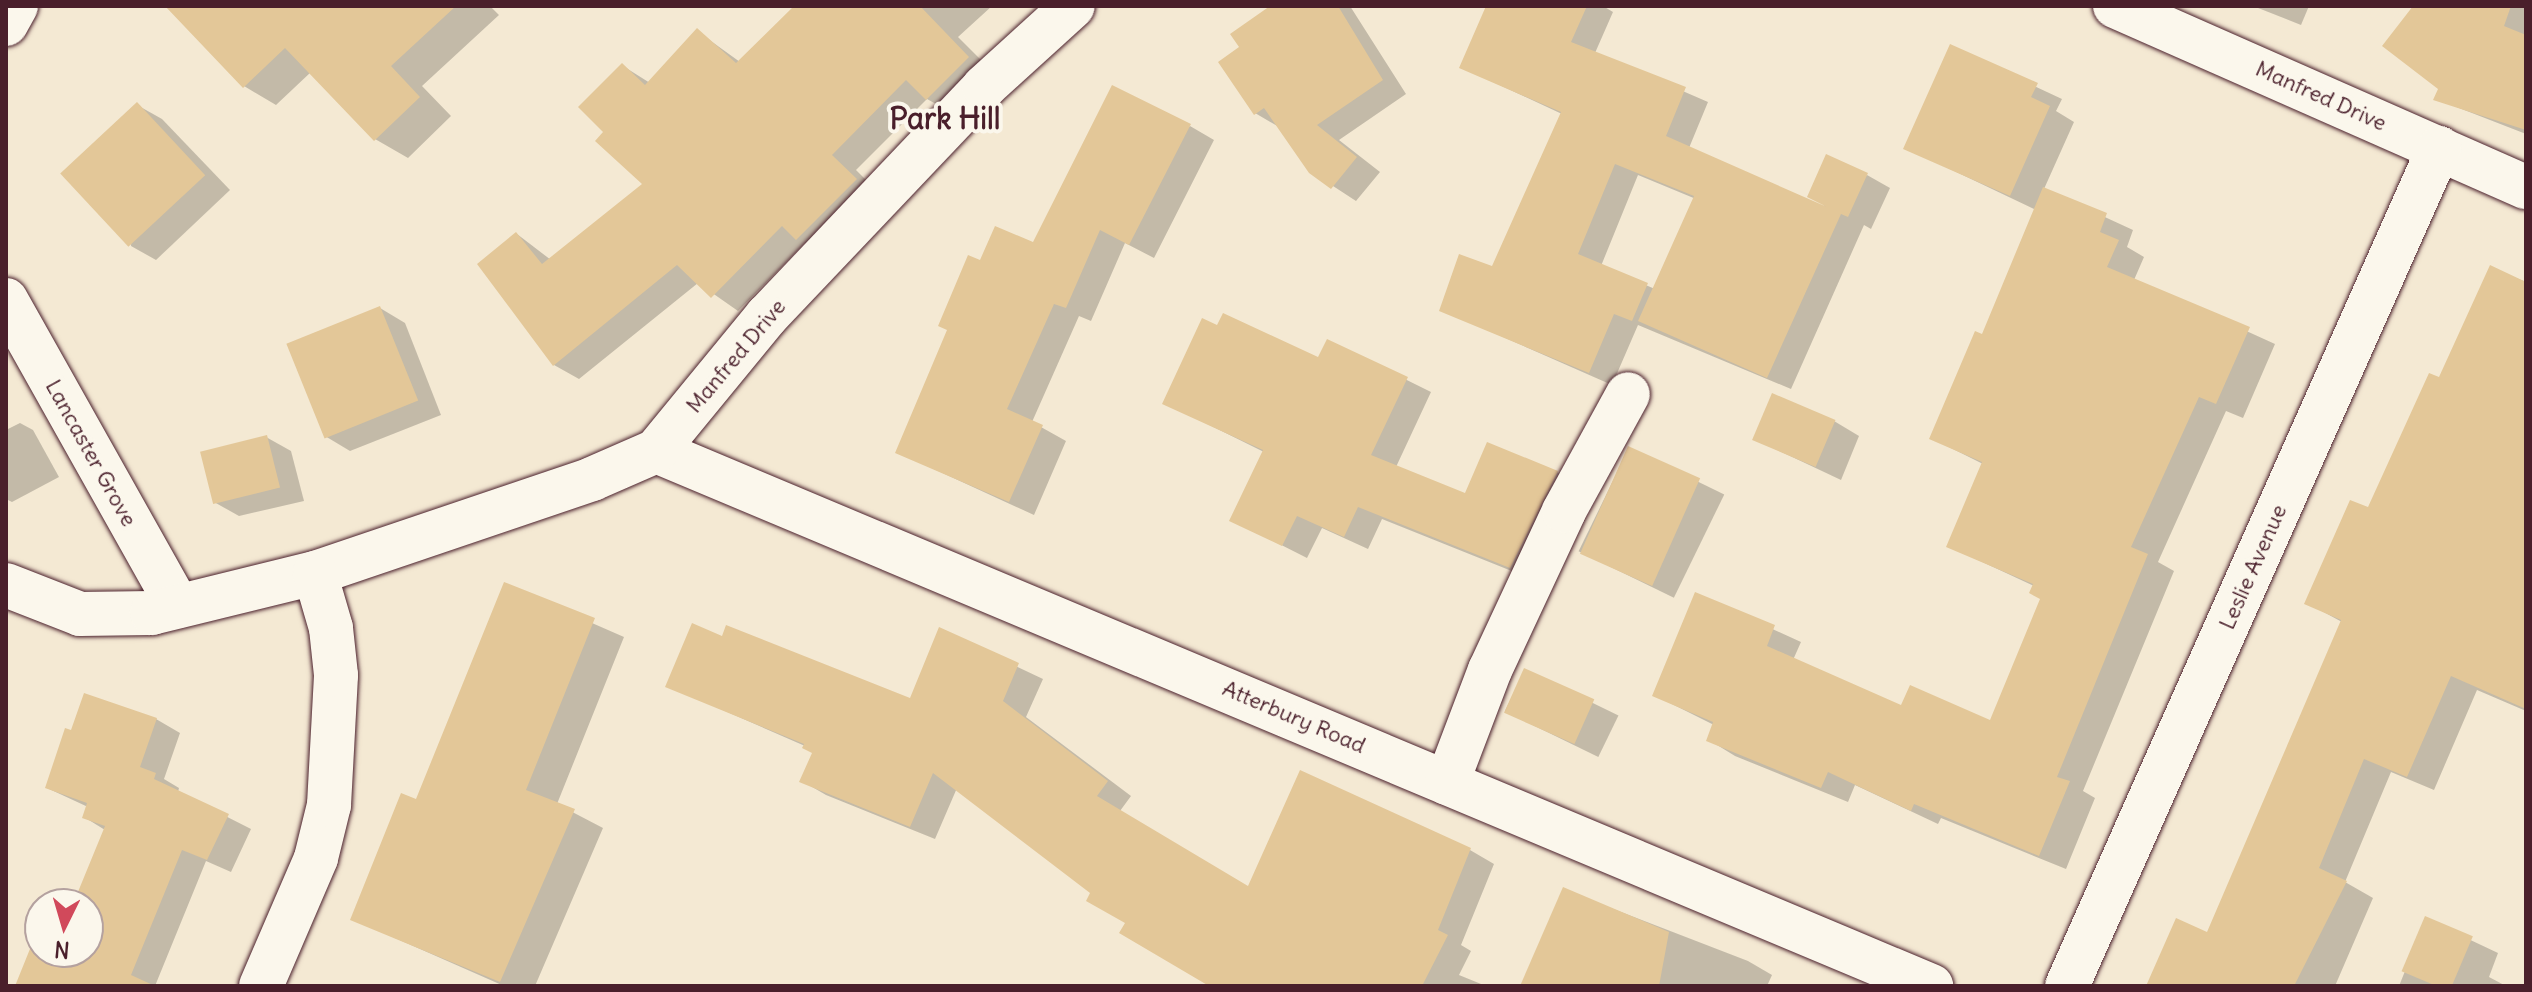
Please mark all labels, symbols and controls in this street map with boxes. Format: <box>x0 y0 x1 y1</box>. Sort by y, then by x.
street label: Manfred Drive <box>2251 55 2391 137</box>
district label: Park Hill <box>890 100 1000 136</box>
street label: Manfred Drive <box>681 294 791 418</box>
street label: Lancaster Grove <box>40 375 142 531</box>
street label: Leslie Avenue <box>2214 500 2292 634</box>
street label: Atterbury Road <box>1219 675 1369 759</box>
north arrow <box>24 888 104 968</box>
text: N <box>53 935 71 965</box>

